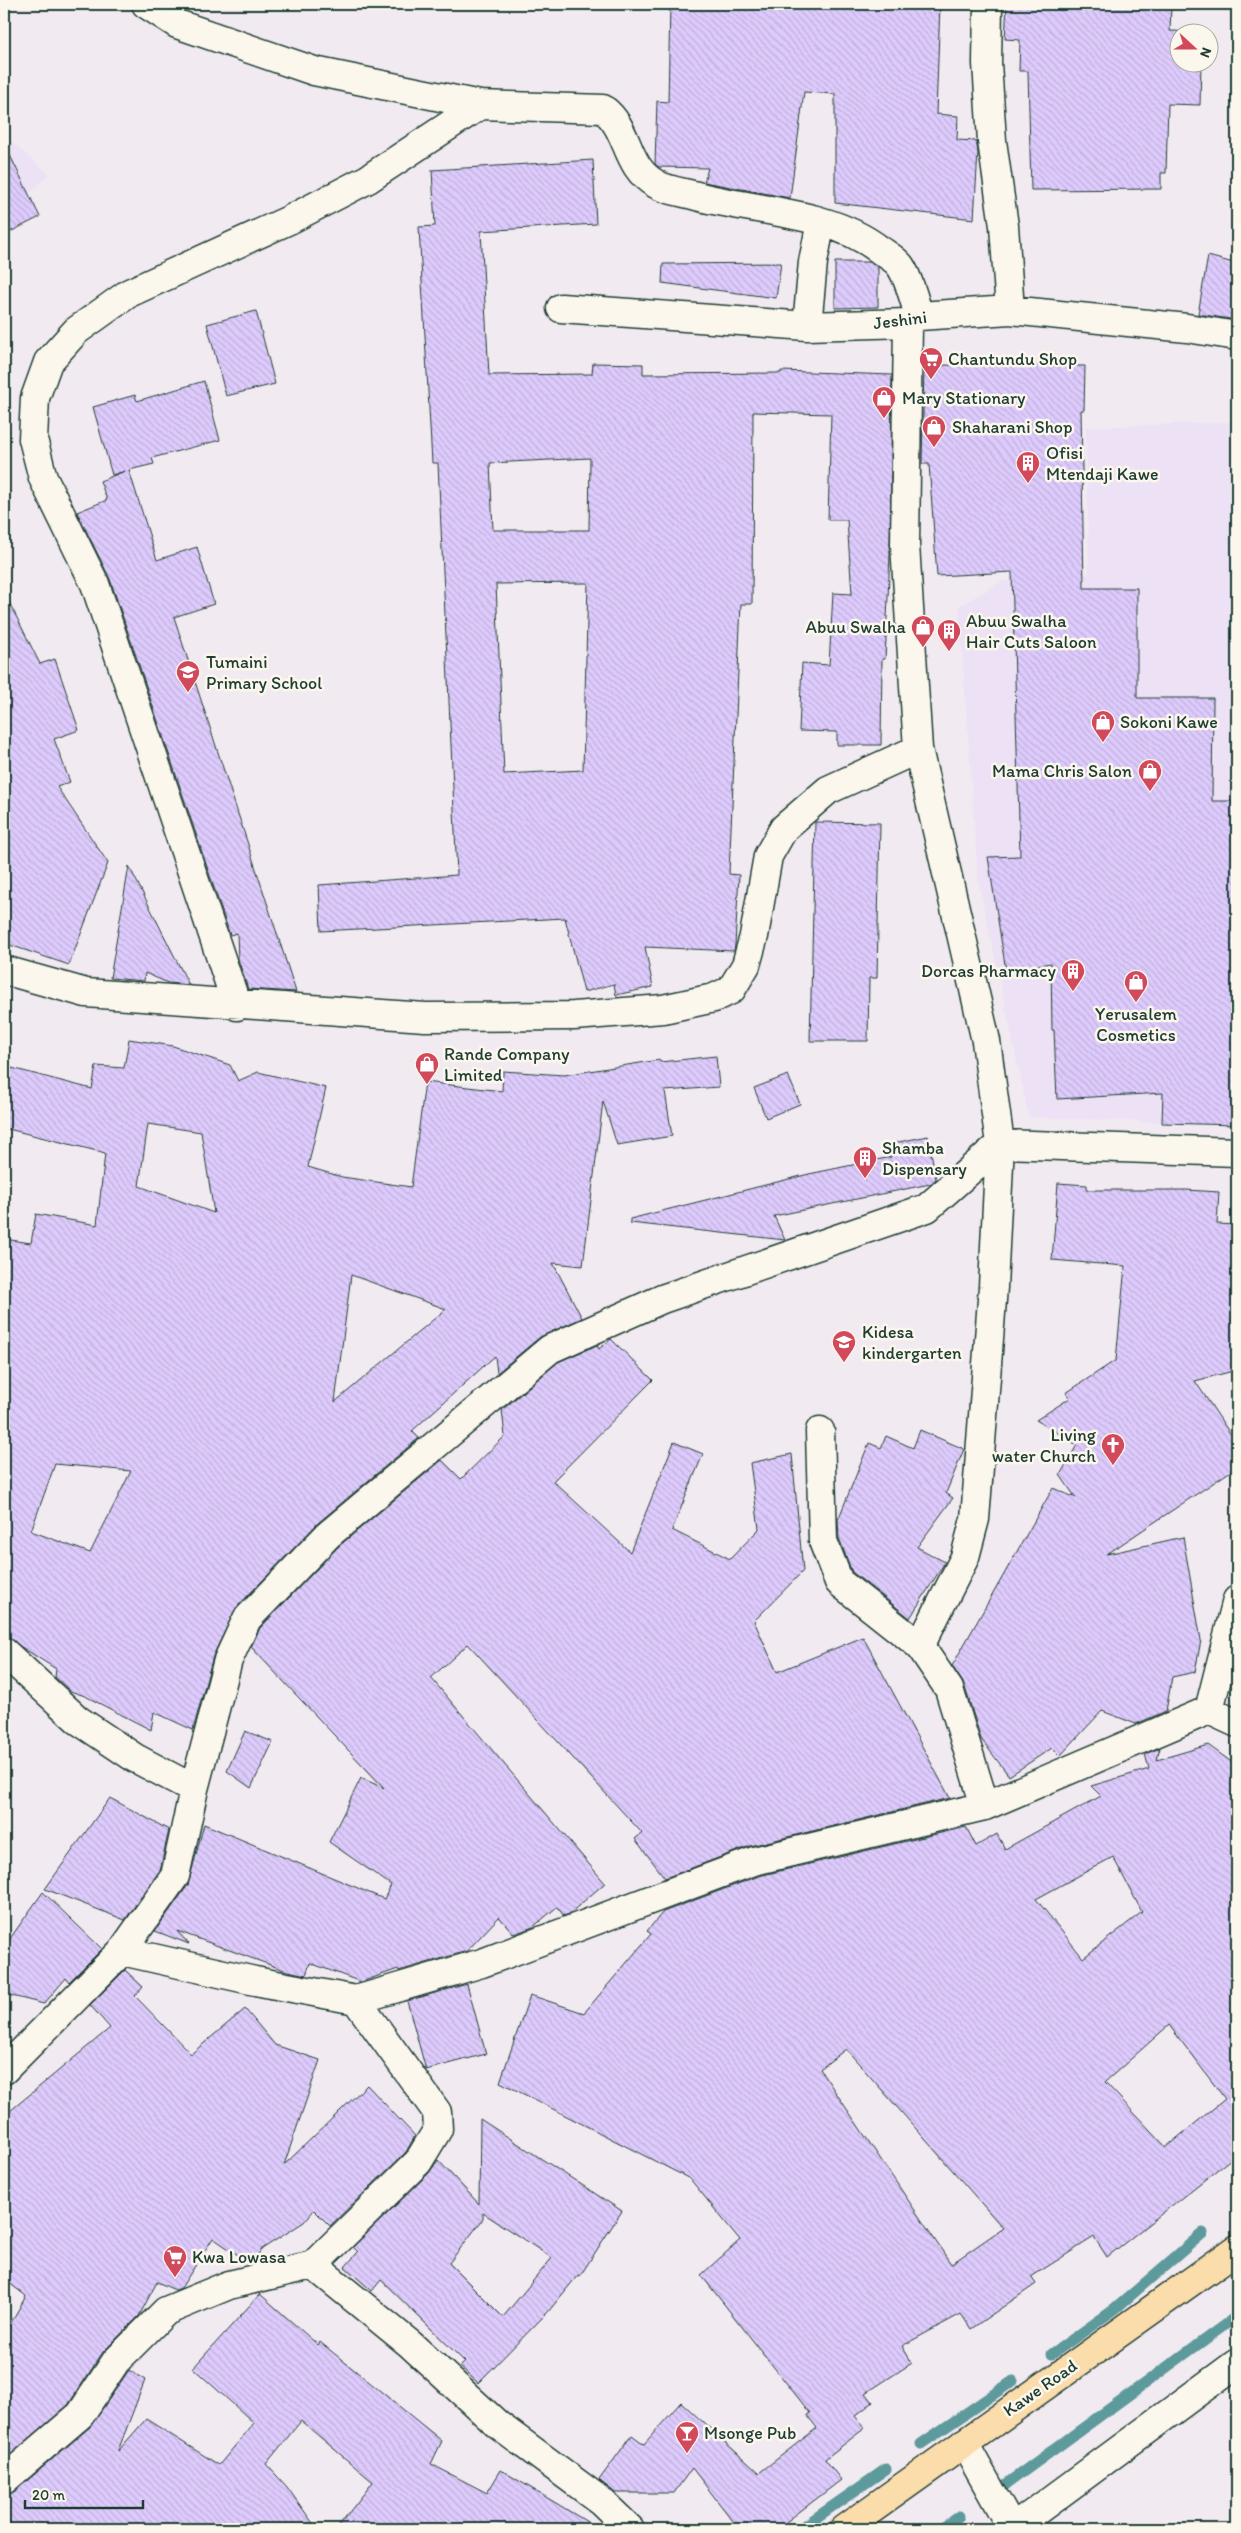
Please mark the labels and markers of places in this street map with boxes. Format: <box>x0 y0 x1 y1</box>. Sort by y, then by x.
supermarket icon: Chantundu Shop <box>918 346 944 380</box>
place label: Chantundu Shop <box>948 348 1077 370</box>
shop icon: Mary Stationary <box>871 385 897 419</box>
place label: Mary Stationary <box>902 387 1026 409</box>
shop icon: Shaharani Shop <box>921 414 947 448</box>
place label: Shaharani Shop <box>952 416 1073 438</box>
place label: Ofisi Mtendaji Kawe <box>1046 442 1159 485</box>
building icon: Ofisi Mtendaji Kawe <box>1015 450 1041 484</box>
place label: Abuu Swalha Hair Cuts Saloon <box>966 610 1097 653</box>
shop icon: Abuu Swalha <box>910 614 936 648</box>
place label: Abuu Swalha <box>805 616 907 638</box>
building icon: Abuu Swalha Hair Cuts Saloon <box>936 618 962 652</box>
place label: Tumaini Primary School <box>206 651 322 694</box>
school or university icon: Tumaini Primary School <box>175 659 201 693</box>
shop icon: Sokoni Kawe <box>1090 709 1116 743</box>
place label: Sokoni Kawe <box>1120 711 1218 733</box>
shop icon: Mama Chris Salon <box>1137 758 1163 792</box>
place label: Mama Chris Salon <box>992 760 1132 782</box>
building icon: Dorcas Pharmacy <box>1060 958 1086 992</box>
place label: Dorcas Pharmacy <box>921 960 1057 982</box>
shop icon: Yerusalem Cosmetics <box>1123 969 1149 1003</box>
place label: Yerusalem Cosmetics <box>1095 1003 1177 1046</box>
place label: Rande Company Limited <box>444 1043 570 1086</box>
shop icon: Rande Company Limited <box>414 1051 440 1085</box>
place label: Shamba Dispensary <box>882 1137 967 1180</box>
building icon: Shamba Dispensary <box>852 1145 878 1179</box>
place label: Kidesa kindergarten <box>862 1321 962 1364</box>
school or university icon: Kidesa kindergarten <box>831 1329 857 1363</box>
place label: Living water Church <box>992 1424 1097 1467</box>
church icon: Living water Church <box>1100 1432 1126 1466</box>
supermarket icon: Kwa Lowasa <box>162 2244 188 2278</box>
place label: Kwa Lowasa <box>192 2246 287 2268</box>
bar icon: Msonge Pub <box>674 2420 700 2454</box>
place label: Msonge Pub <box>704 2422 796 2444</box>

